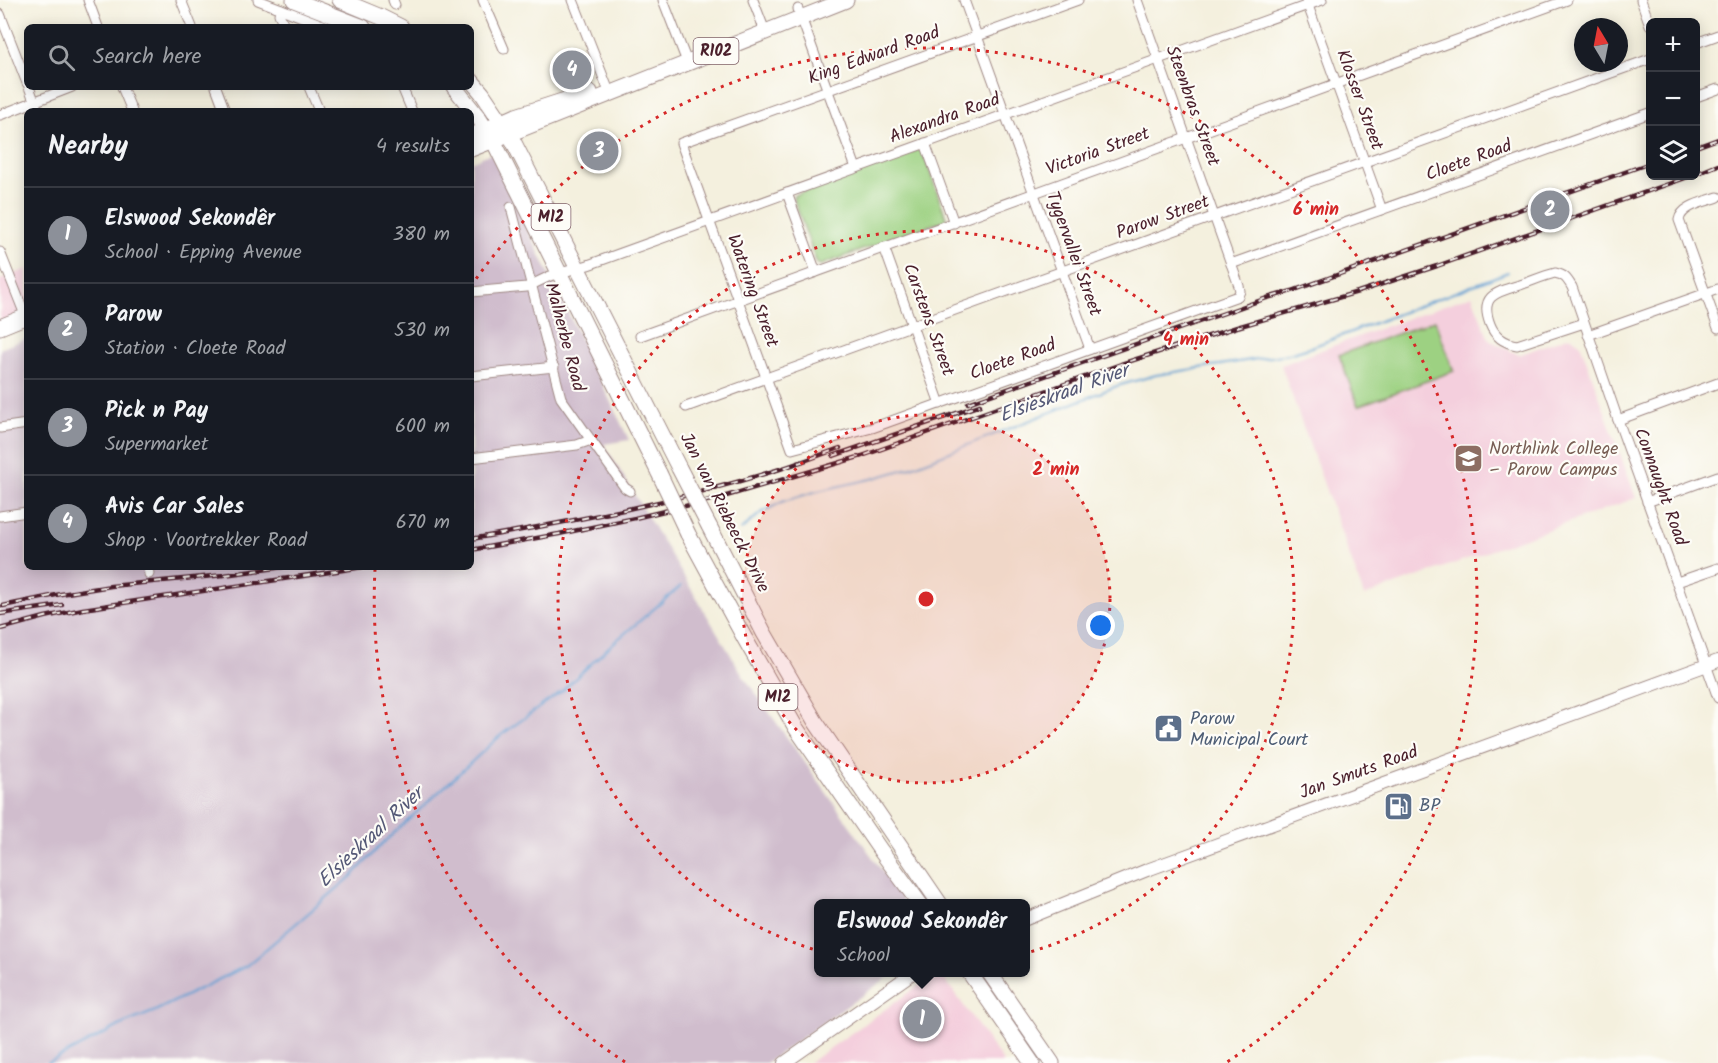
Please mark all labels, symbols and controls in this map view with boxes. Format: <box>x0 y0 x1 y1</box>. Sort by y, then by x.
street label: King Edward Road <box>804 18 945 93</box>
north arrow <box>1574 18 1628 72</box>
map controls <box>1646 18 1700 180</box>
button: + <box>1646 18 1700 72</box>
search box <box>24 24 474 90</box>
road number: R102 <box>694 38 738 64</box>
text: Search here <box>93 40 201 75</box>
icon: search <box>45 41 78 74</box>
street label: Steenbras Street <box>1157 42 1228 171</box>
street label: Klosser Street <box>1327 45 1391 155</box>
pin: 4 <box>552 48 592 92</box>
button: − <box>1646 72 1700 126</box>
street label: Alexandra Road <box>886 85 1005 152</box>
street label: Victoria Street <box>1042 119 1155 184</box>
text: Nearby <box>48 126 128 168</box>
button: layers <box>1646 126 1700 180</box>
pin: 3 <box>580 128 618 174</box>
text: 4 results <box>376 131 450 163</box>
street label: Cloete Road <box>1422 132 1517 190</box>
street label: Parow Street <box>1112 187 1215 248</box>
street label: Tygervallei Street <box>1037 188 1109 321</box>
pin: 2 <box>1530 188 1570 232</box>
text: 6 min <box>1293 196 1339 225</box>
text: Elswood Sekondêr <box>105 202 275 237</box>
road number: M12 <box>532 204 570 230</box>
text: 1 <box>64 219 71 251</box>
text: 380 m <box>393 219 450 251</box>
street label: Watering Street <box>718 230 786 353</box>
text: School · Epping Avenue <box>105 237 302 269</box>
street label: Carstens Street <box>894 260 962 381</box>
street label: Malherbe Road <box>536 279 593 396</box>
text: Parow <box>105 298 162 333</box>
text: 2 <box>62 315 73 347</box>
text: 530 m <box>394 315 450 347</box>
text: 4 min <box>1163 326 1209 355</box>
street label: Cloete Road <box>966 331 1061 389</box>
text: Station · Cloete Road <box>105 333 286 365</box>
water label: Elsieskraal River <box>995 354 1137 432</box>
text: Pick n Pay <box>105 394 208 429</box>
text: 3 <box>62 411 73 443</box>
text: 600 m <box>395 411 450 443</box>
street label: Connaught Road <box>1625 424 1695 551</box>
street label: Jan van Riebeeck Drive <box>671 428 777 598</box>
text: Supermarket <box>105 429 208 461</box>
place label: Northlink College – Parow Campus <box>1489 435 1618 485</box>
school or university icon: Northlink College – Parow Campus <box>1452 443 1484 475</box>
text: 2 min <box>1033 456 1079 485</box>
text: Avis Car Sales <box>105 490 244 525</box>
text: 4 <box>62 507 73 539</box>
text: 670 m <box>396 507 450 539</box>
text: Shop · Voortrekker Road <box>105 525 307 557</box>
centre of rings <box>916 589 936 609</box>
your location <box>1086 611 1115 640</box>
road number: M12 <box>758 684 798 710</box>
place label: Parow Municipal Court <box>1190 705 1309 755</box>
public building icon: Parow Municipal Court <box>1153 713 1185 745</box>
street label: Jan Smuts Road <box>1296 738 1423 808</box>
water label: Elsieskraal River <box>311 777 435 896</box>
fuel station icon: BP <box>1382 790 1414 822</box>
place label: BP <box>1419 792 1441 821</box>
popup <box>814 899 1030 977</box>
text: Elswood Sekondêr <box>837 905 1007 940</box>
text: School <box>837 940 890 972</box>
pin: 1 <box>902 996 942 1042</box>

